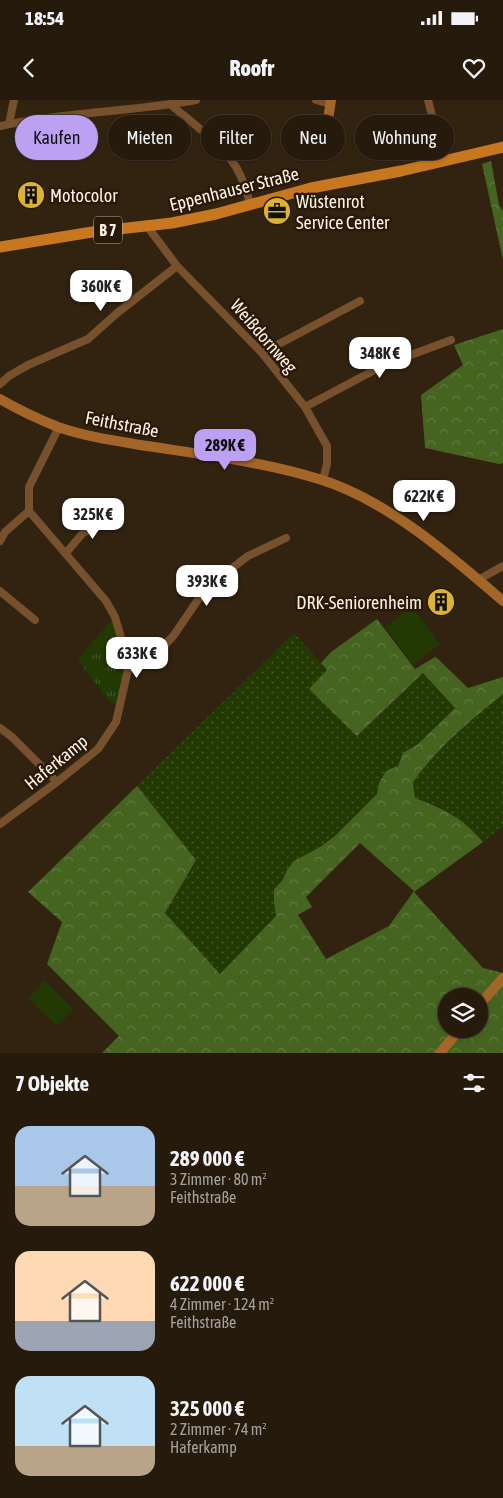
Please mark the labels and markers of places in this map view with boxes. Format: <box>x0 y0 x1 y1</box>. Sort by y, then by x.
building icon: Motocolor <box>16 180 46 210</box>
place label: Motocolor <box>50 185 118 206</box>
place label: Wüstenrot Service Center <box>296 191 390 233</box>
office icon: Wüstenrot Service Center <box>262 196 292 226</box>
pin: 360K € <box>60 270 142 312</box>
pin: 348K € <box>339 336 421 379</box>
pin: 289K € <box>184 428 266 471</box>
pin: 622K € <box>383 480 465 522</box>
pin: 325K € <box>52 498 134 540</box>
pin: 393K € <box>166 564 248 607</box>
building icon: DRK-Seniorenheim <box>426 587 456 617</box>
place label: DRK-Seniorenheim <box>296 592 422 613</box>
pin: 633K € <box>96 636 178 679</box>

